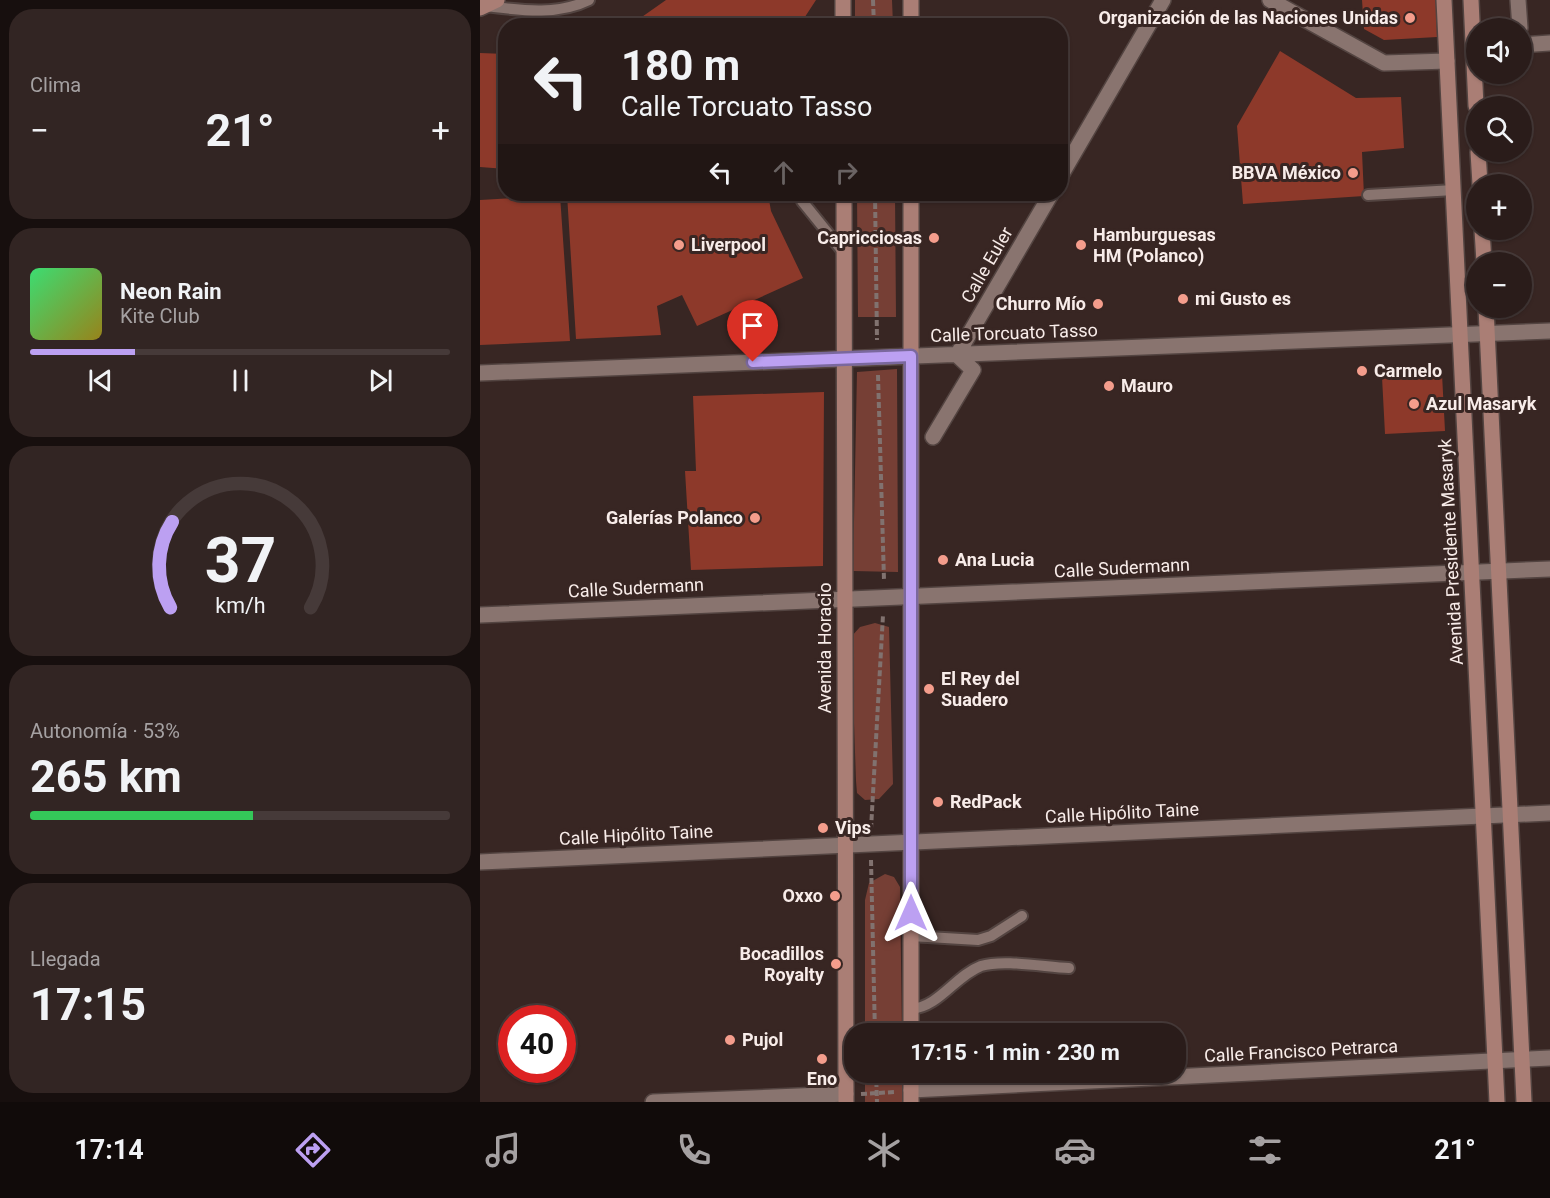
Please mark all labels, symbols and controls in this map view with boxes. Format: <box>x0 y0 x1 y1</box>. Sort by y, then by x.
place label: Organización de las Naciones Unidas <box>1098 7 1398 28</box>
marker: Organización de las Naciones Unidas <box>1403 11 1417 25</box>
map controls <box>1466 18 1532 318</box>
button: sound <box>1466 18 1532 84</box>
text: 180 m <box>621 41 740 90</box>
icon: left <box>522 42 600 120</box>
text: Clima <box>30 73 81 97</box>
text: Calle Torcuato Tasso <box>621 91 872 123</box>
button: search <box>1466 96 1532 162</box>
text: 21° <box>205 104 275 157</box>
text: − <box>30 111 49 150</box>
text: + <box>431 111 450 150</box>
icon: left <box>704 156 737 189</box>
icon: ahead <box>767 156 800 189</box>
icon: right <box>830 156 863 189</box>
place label: BBVA México <box>1232 162 1341 183</box>
marker: BBVA México <box>1346 166 1360 180</box>
button: + <box>1466 174 1532 240</box>
street label: Calle Euler <box>956 223 1017 307</box>
place label: Hamburguesas HM (Polanco) <box>1093 224 1216 267</box>
place label: Capricciosas <box>817 227 922 248</box>
marker: Capricciosas <box>927 231 941 245</box>
place label: Liverpool <box>691 234 766 255</box>
marker: Liverpool <box>672 238 686 252</box>
marker: Hamburguesas HM (Polanco) <box>1074 238 1088 252</box>
button: − <box>1466 252 1532 318</box>
text: Neon Rain <box>120 279 222 304</box>
place label: mi Gusto es <box>1195 288 1291 309</box>
marker: mi Gusto es <box>1176 292 1190 306</box>
place label: Churro Mío <box>996 293 1086 314</box>
marker: Churro Mío <box>1091 297 1105 311</box>
pin <box>727 300 778 362</box>
text: Kite Club <box>120 304 200 328</box>
icon: arrive <box>736 309 769 342</box>
street label: Calle Torcuato Tasso <box>930 319 1098 346</box>
place label: Carmelo <box>1374 360 1442 381</box>
icon: previous <box>84 364 117 397</box>
icon: pause <box>224 364 257 397</box>
icon: next <box>364 364 397 397</box>
marker: Carmelo <box>1355 364 1369 378</box>
place label: Mauro <box>1121 375 1173 396</box>
marker: Mauro <box>1102 379 1116 393</box>
place label: Azul Masaryk <box>1426 393 1537 414</box>
marker: Azul Masaryk <box>1407 397 1421 411</box>
street label: Avenida Presidente Masaryk <box>1434 437 1467 666</box>
place label: Galerías Polanco <box>606 507 743 528</box>
marker: Galerías Polanco <box>748 511 762 525</box>
text: 37 <box>204 524 276 597</box>
place label: Ana Lucia <box>955 549 1035 570</box>
marker: Ana Lucia <box>936 553 950 567</box>
street label: Calle Sudermann <box>1053 553 1191 582</box>
street label: Calle Sudermann <box>567 573 705 602</box>
street label: Avenida Horacio <box>814 583 835 713</box>
text: km/h <box>215 593 265 618</box>
place label: El Rey del Suadero <box>941 668 1020 710</box>
marker: El Rey del Suadero <box>922 682 936 696</box>
text: Autonomía · 53% <box>30 719 180 743</box>
text: 265 km <box>30 750 182 803</box>
place label: RedPack <box>950 791 1022 812</box>
marker: RedPack <box>931 795 945 809</box>
street label: Calle Hipólito Taine <box>1044 798 1199 827</box>
place label: Vips <box>835 817 871 838</box>
street label: Calle Hipólito Taine <box>558 820 713 849</box>
marker: Vips <box>816 821 830 835</box>
position arrow <box>879 881 943 945</box>
place label: Oxxo <box>782 885 823 906</box>
marker: Oxxo <box>828 889 842 903</box>
place label: Bocadillos Royalty <box>740 943 825 985</box>
text: Llegada <box>30 947 101 971</box>
marker: Bocadillos Royalty <box>829 957 843 971</box>
text: 17:15 <box>30 978 146 1031</box>
speed limit sign: 40 <box>498 1005 576 1083</box>
place label: Pujol <box>742 1029 783 1050</box>
marker: Pujol <box>723 1033 737 1047</box>
street label: Calle Francisco Petrarca <box>1204 1035 1398 1066</box>
text: 17:15 · 1 min · 230 m <box>910 1040 1120 1065</box>
marker: Eno <box>815 1052 829 1066</box>
place label: Eno <box>807 1068 837 1089</box>
icon: directions <box>292 1129 334 1171</box>
icon: music <box>482 1129 524 1171</box>
icon: phone <box>673 1129 715 1171</box>
icon: climate <box>863 1129 905 1171</box>
icon: car <box>1054 1129 1096 1171</box>
icon: filters <box>1244 1129 1286 1171</box>
text: 17:14 <box>74 1134 144 1166</box>
text: 21° <box>1434 1134 1476 1166</box>

